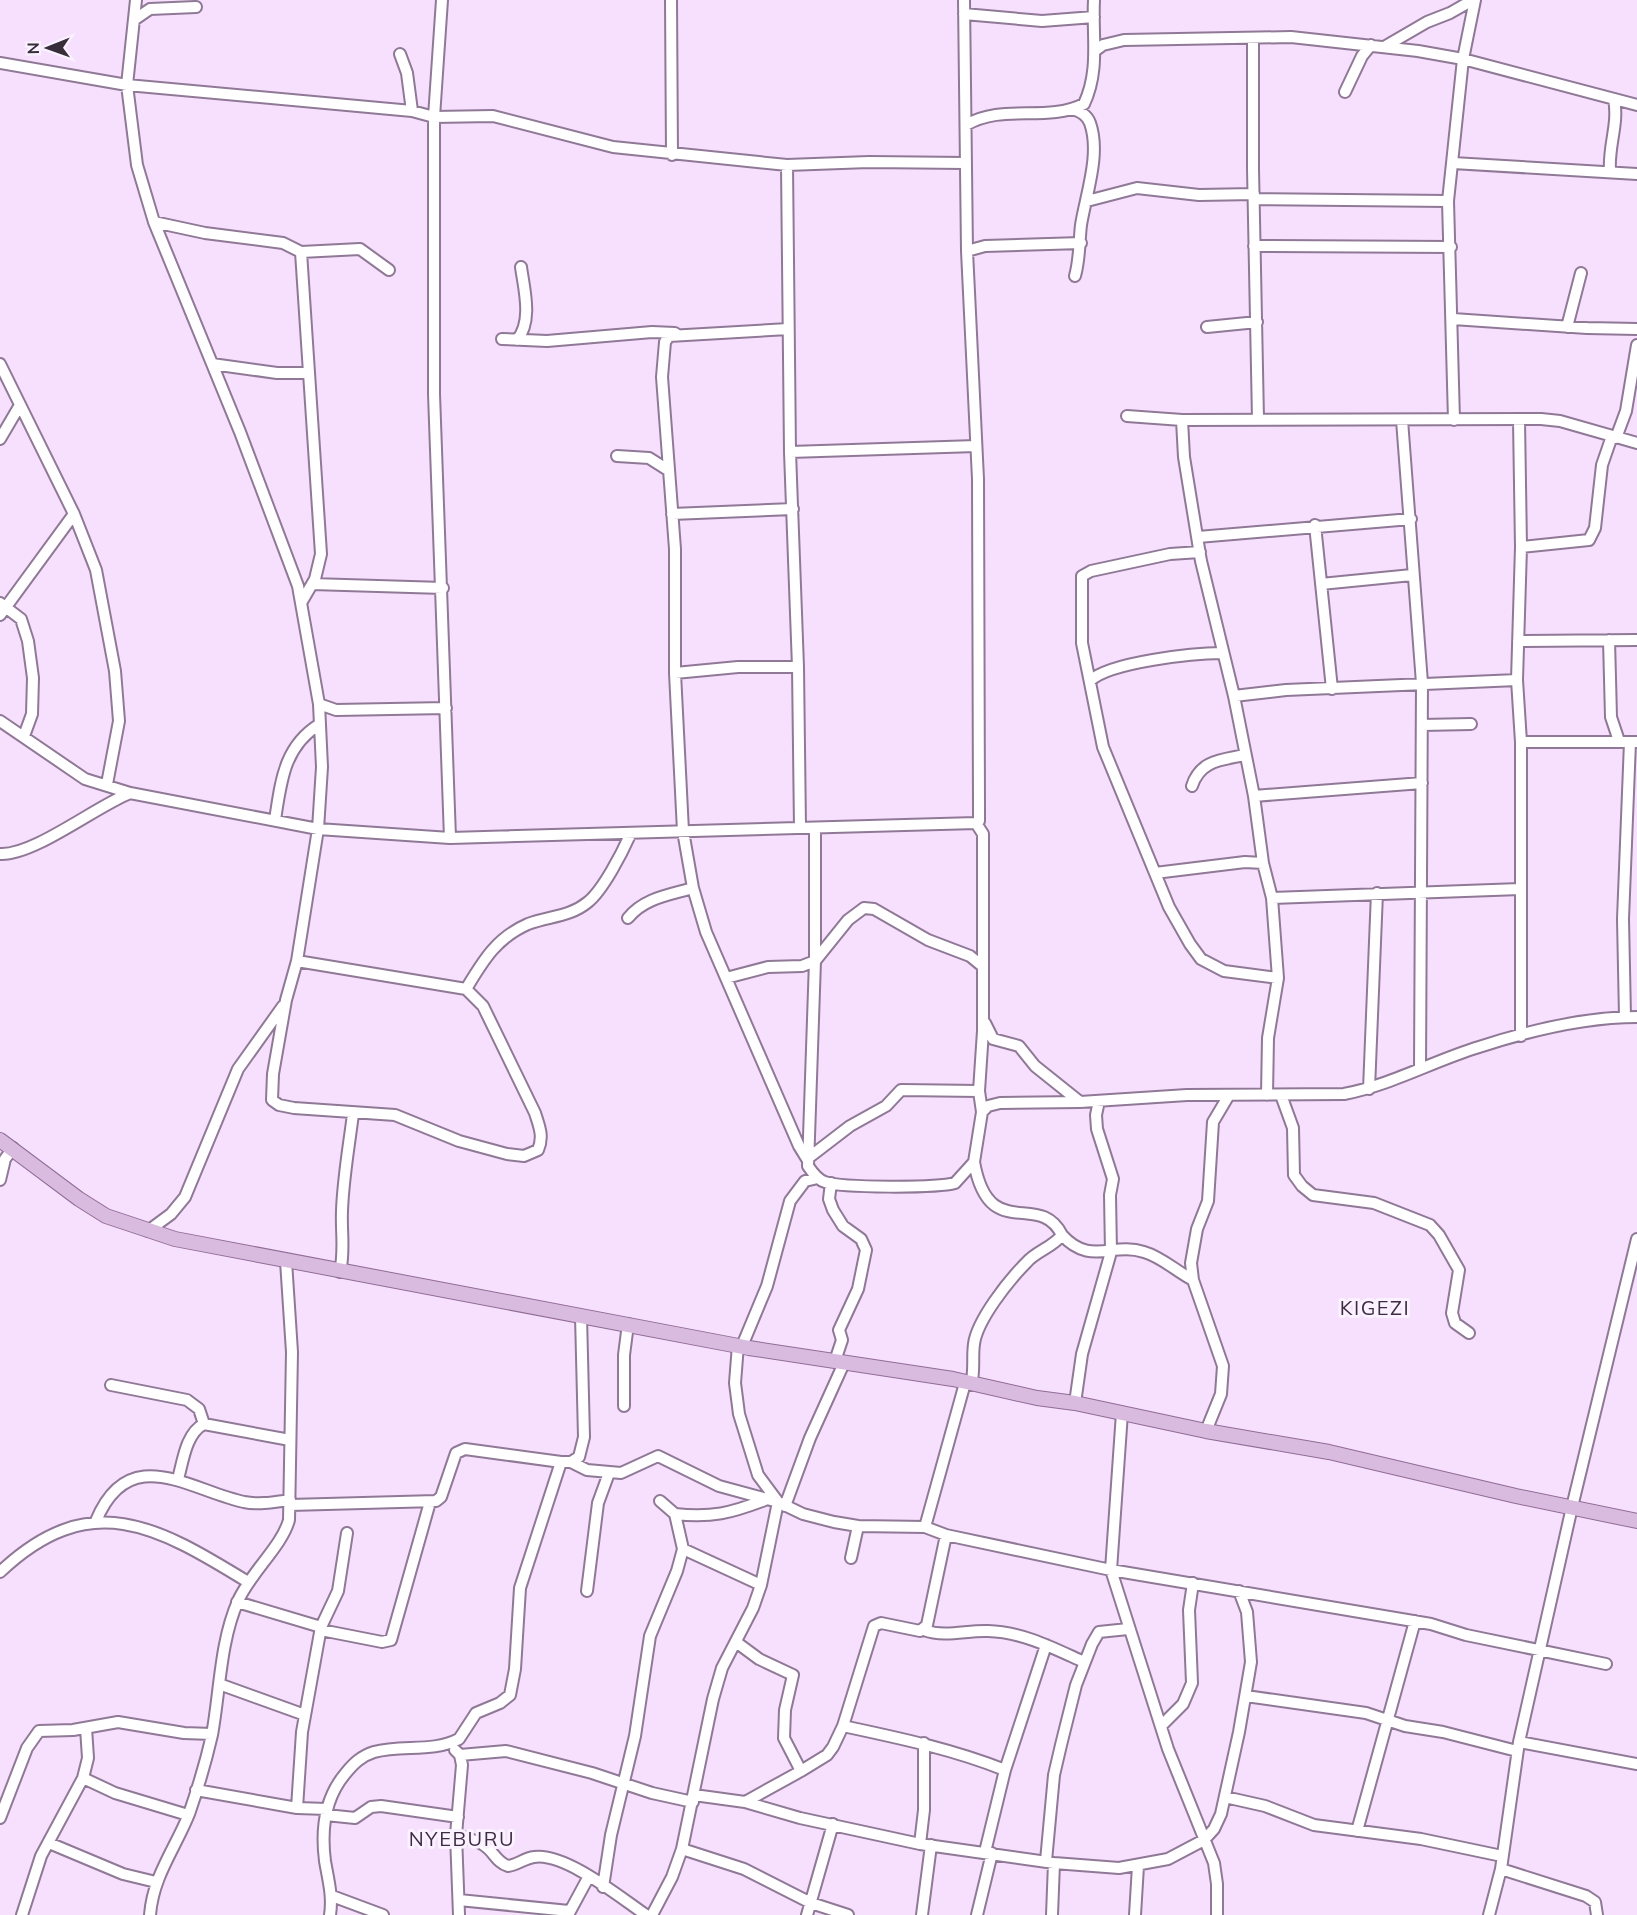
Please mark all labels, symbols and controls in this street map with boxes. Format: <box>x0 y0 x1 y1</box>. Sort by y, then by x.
north arrow <box>18 18 78 78</box>
text: N <box>23 42 43 54</box>
district label: KIGEZI <box>1340 1295 1410 1320</box>
district label: NYEBURU <box>409 1826 515 1851</box>

